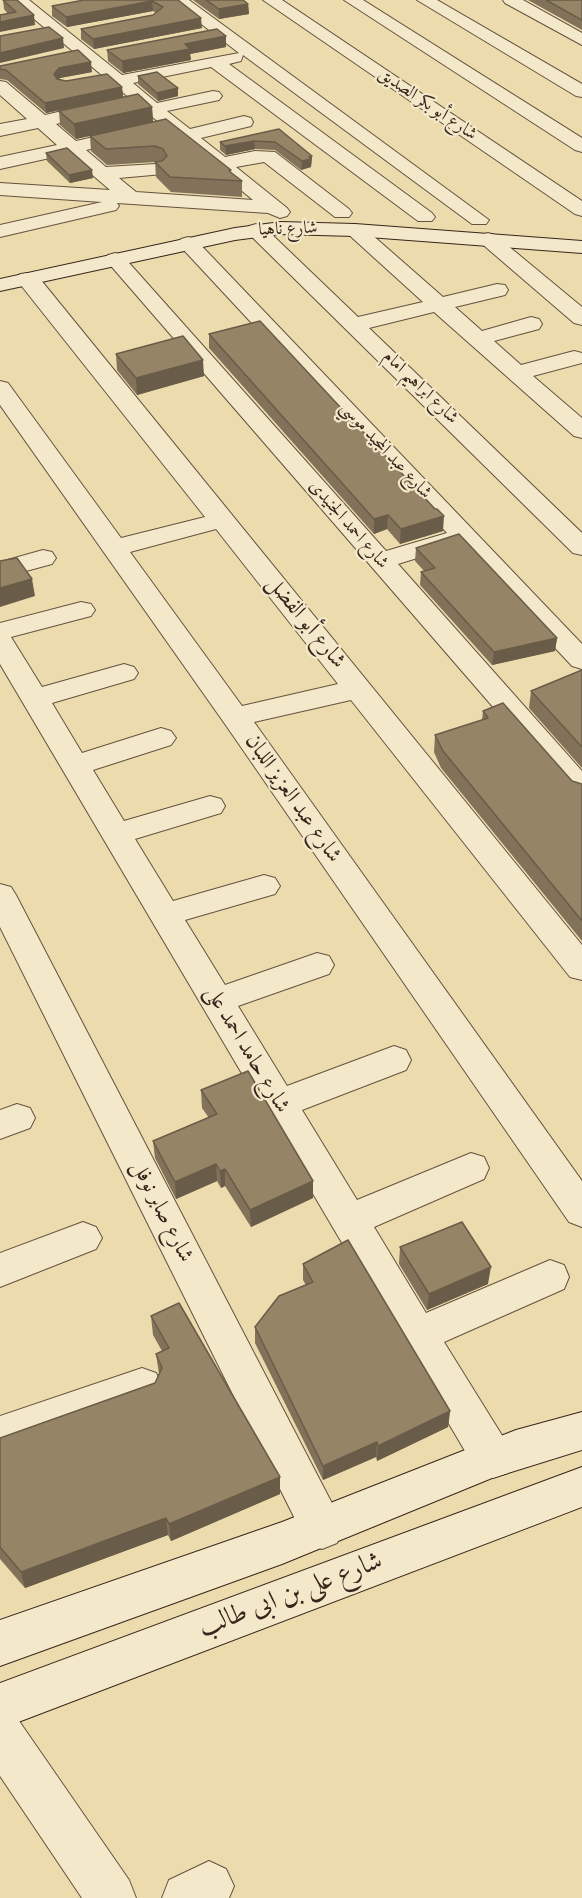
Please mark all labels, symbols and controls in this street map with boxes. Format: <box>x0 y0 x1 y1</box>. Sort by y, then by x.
street label: شارع أبو بكر الصديق <box>373 64 481 146</box>
street label: شارع ناهيا <box>258 218 318 242</box>
street label: شارع ابراهيم امام <box>378 347 462 429</box>
street label: شارع عبد المجيد موسي <box>334 398 436 504</box>
street label: شارع احمد الجنيدى <box>304 476 392 574</box>
street label: شارع أبو الفضل <box>260 571 350 675</box>
street label: شارع عبد العزيز اللبان <box>238 730 346 868</box>
street label: شارع حامد احمد على <box>198 981 294 1119</box>
street label: شارع صابر نوفل <box>124 1157 198 1267</box>
street label: شارع على بن ابى طالب <box>194 1546 388 1646</box>

